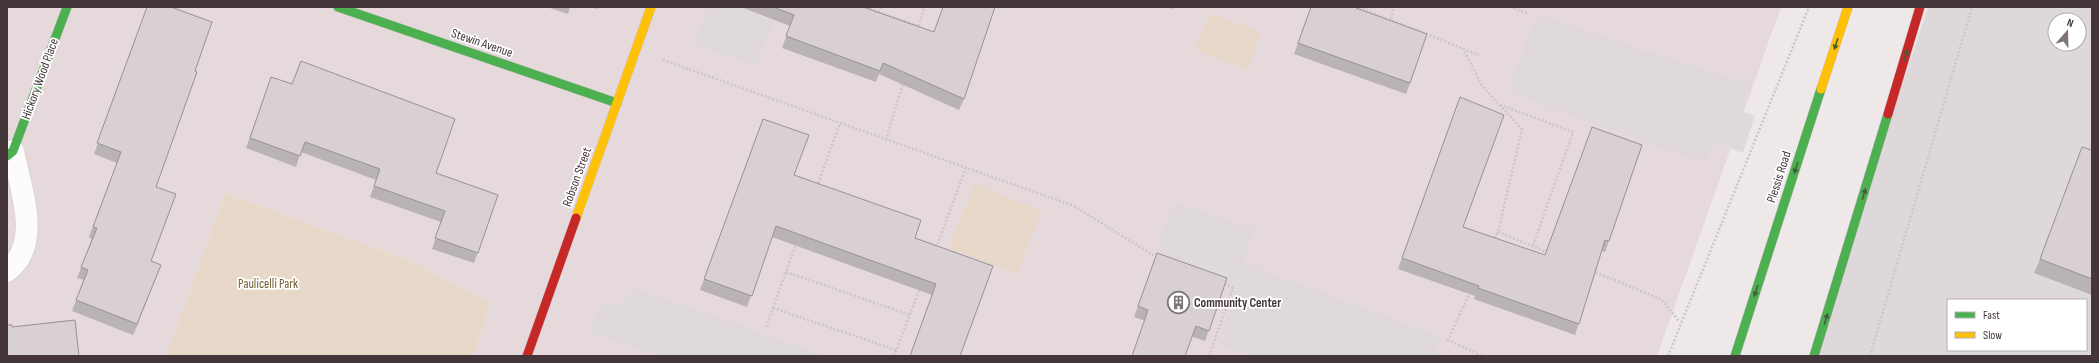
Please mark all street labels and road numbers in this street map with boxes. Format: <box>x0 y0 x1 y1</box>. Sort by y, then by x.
street label: Stewin Avenue <box>449 25 515 61</box>
street label: Hickory Wood Place <box>18 36 62 122</box>
street label: Robson Street <box>559 145 595 209</box>
street label: Plessis Road <box>1763 149 1795 205</box>

